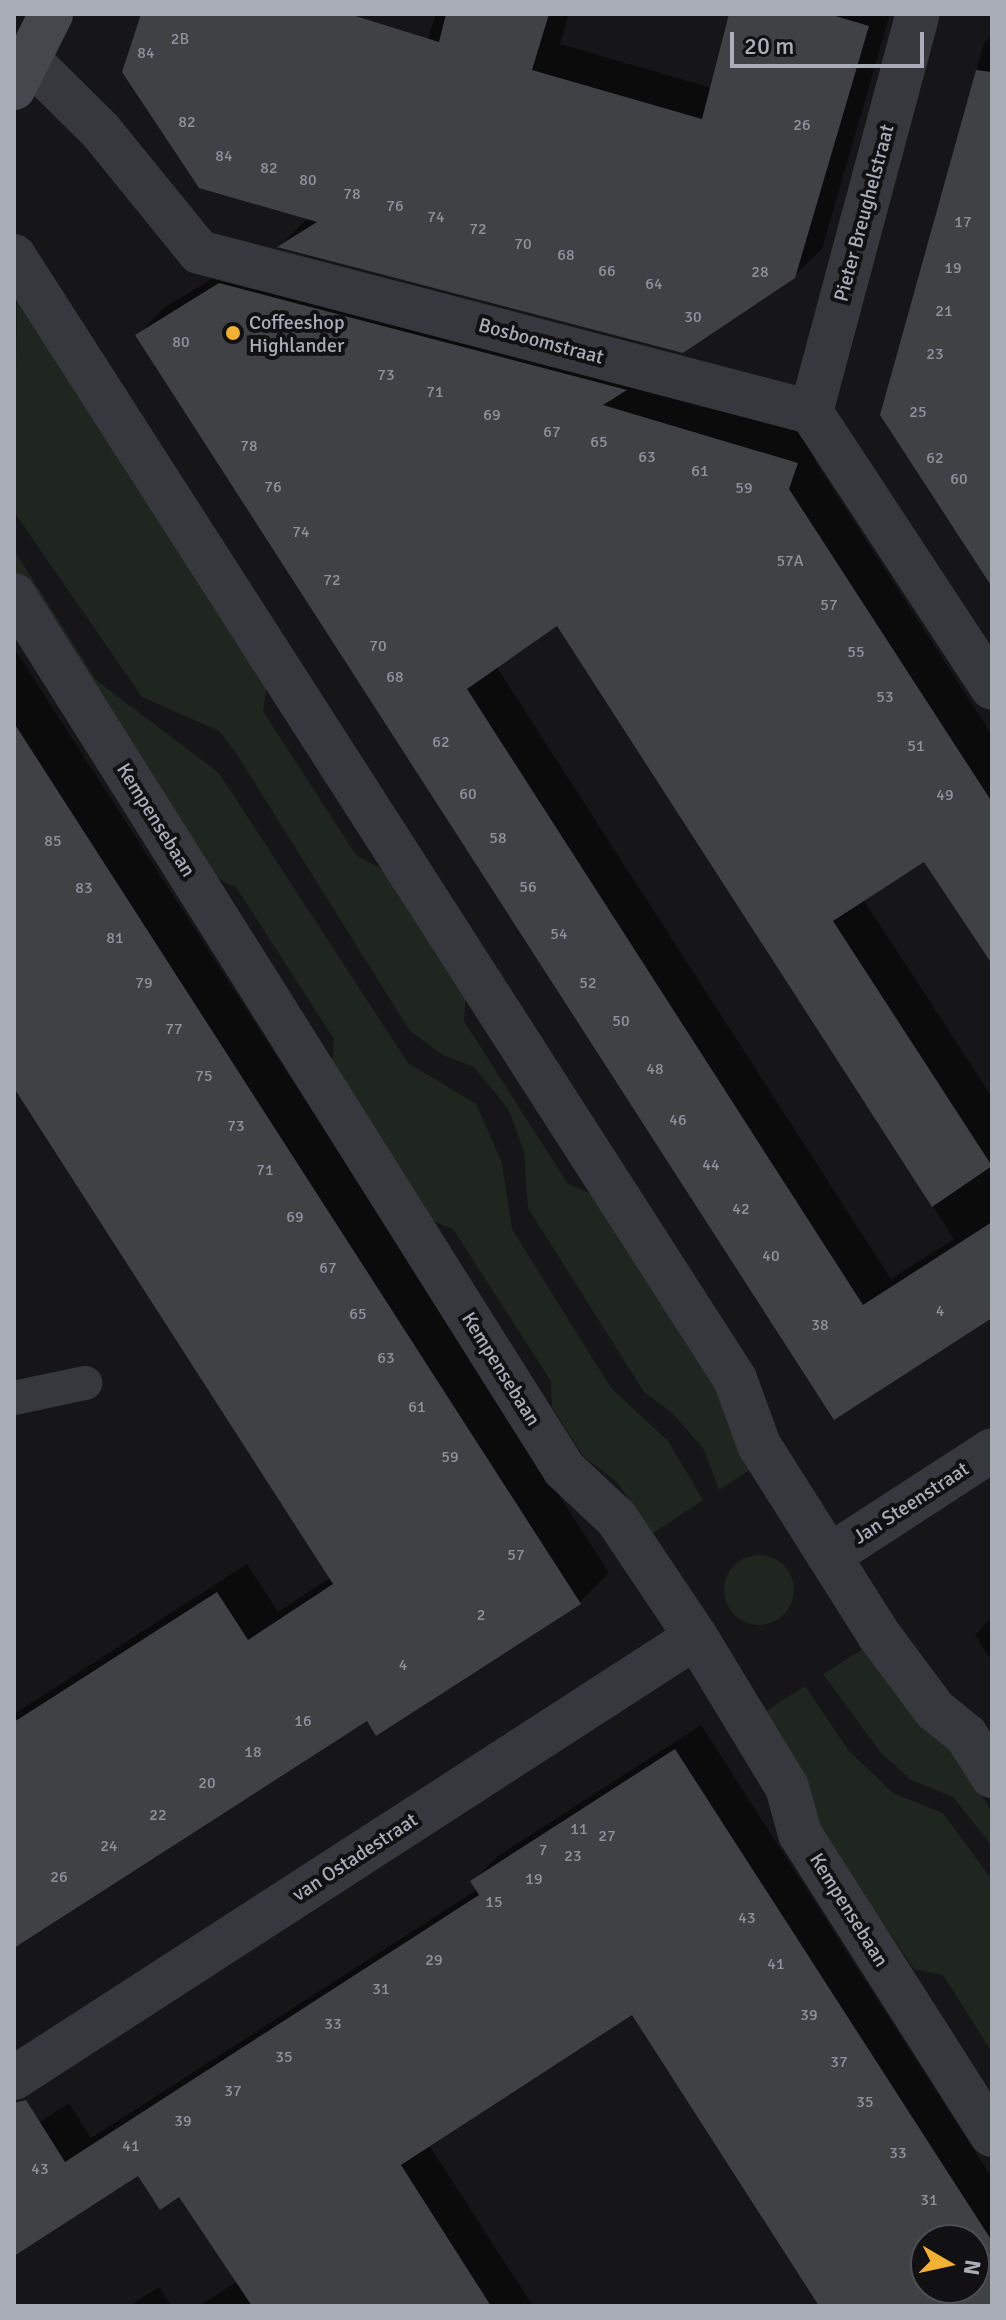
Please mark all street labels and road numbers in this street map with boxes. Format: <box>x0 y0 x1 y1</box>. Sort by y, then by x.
street label: Pieter Breughelstraat <box>829 122 899 304</box>
street label: Bosboomstraat <box>476 313 606 369</box>
street label: Kempensebaan <box>111 759 201 881</box>
street label: Kempensebaan <box>456 1308 546 1430</box>
street label: Jan Steenstraat <box>849 1457 973 1549</box>
street label: van Ostadestraat <box>288 1808 422 1906</box>
street label: Kempensebaan <box>804 1849 894 1971</box>

